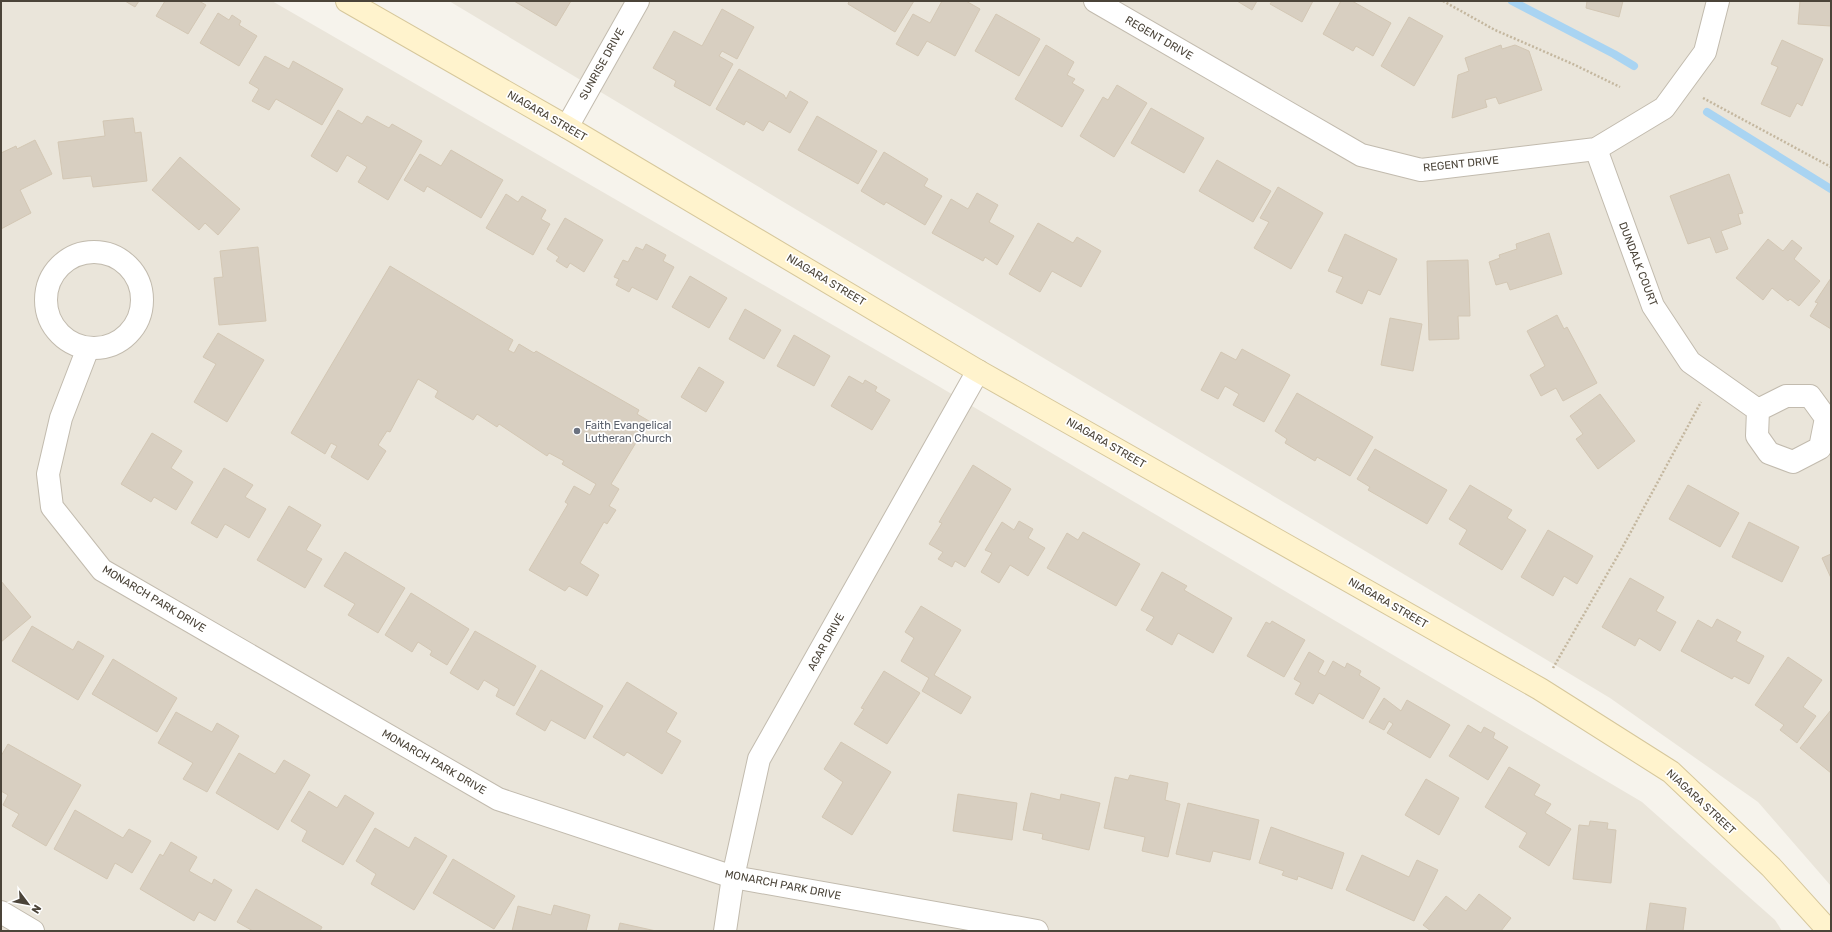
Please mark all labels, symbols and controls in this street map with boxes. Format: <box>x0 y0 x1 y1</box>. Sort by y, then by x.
street label: REGENT DRIVE <box>1123 13 1195 63</box>
street label: SUNRISE DRIVE <box>577 25 627 102</box>
street label: NIAGARA STREET <box>505 88 590 144</box>
street label: REGENT DRIVE <box>1423 154 1500 174</box>
street label: DUNDALK COURT <box>1616 220 1660 309</box>
street label: NIAGARA STREET <box>784 251 868 309</box>
street label: NIAGARA STREET <box>1064 415 1149 471</box>
place label: Faith Evangelical Lutheran Church <box>585 419 672 445</box>
marker: Faith Evangelical Lutheran Church <box>572 426 582 436</box>
street label: MONARCH PARK DRIVE <box>100 563 208 635</box>
street label: NIAGARA STREET <box>1346 575 1431 631</box>
street label: AGAR DRIVE <box>805 611 847 673</box>
street label: MONARCH PARK DRIVE <box>380 727 489 797</box>
street label: NIAGARA STREET <box>1664 767 1739 838</box>
street label: MONARCH PARK DRIVE <box>724 867 843 903</box>
north arrow <box>8 884 48 924</box>
text: N <box>28 902 44 916</box>

